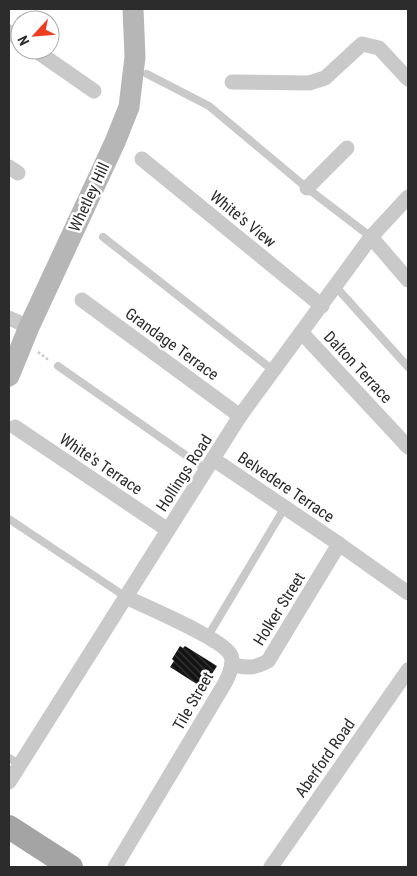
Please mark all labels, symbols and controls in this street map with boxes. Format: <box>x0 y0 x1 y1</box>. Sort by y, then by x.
north arrow <box>10 10 60 60</box>
text: N <box>14 33 32 48</box>
street label: Whetley Hill <box>65 159 113 235</box>
street label: White's View <box>206 187 280 251</box>
street label: Grandage Terrace <box>122 304 222 384</box>
street label: Dalton Terrace <box>320 327 396 407</box>
street label: White's Terrace <box>56 429 146 499</box>
street label: Hollings Road <box>152 431 216 515</box>
street label: Belvedere Terrace <box>234 448 338 526</box>
street label: Holker Street <box>249 569 309 649</box>
street label: Tile Street <box>169 668 217 734</box>
street label: Aberford Road <box>291 715 359 801</box>

